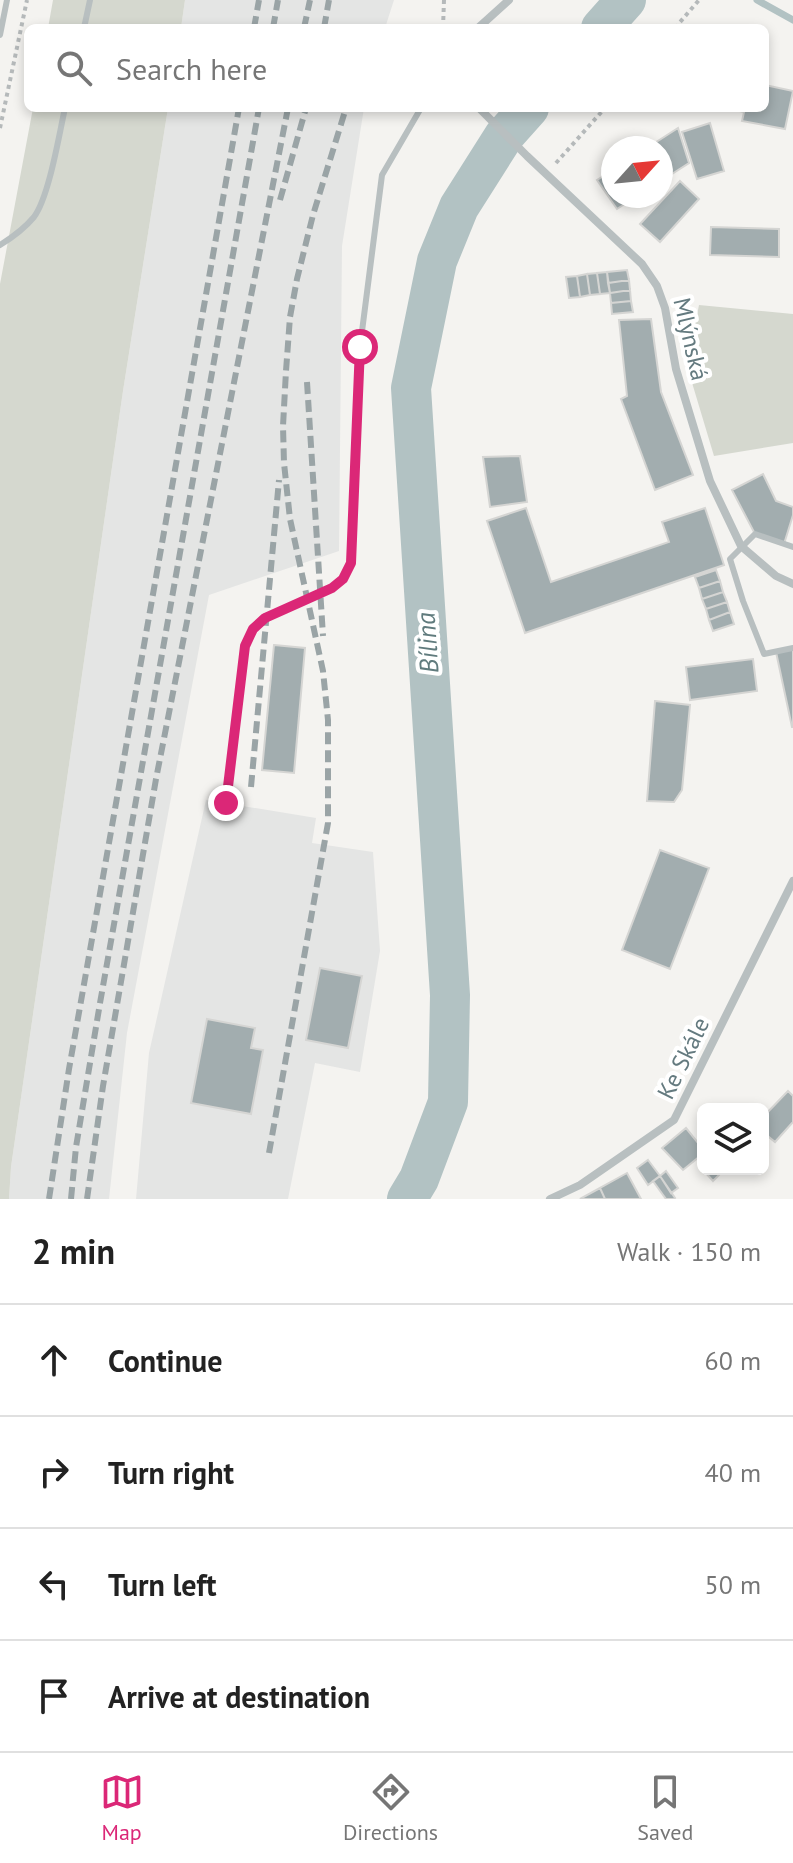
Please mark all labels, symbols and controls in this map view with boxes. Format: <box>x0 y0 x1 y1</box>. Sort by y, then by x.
search box <box>24 24 769 112</box>
icon: search <box>52 46 96 90</box>
text: Search here <box>116 49 267 88</box>
north arrow <box>601 136 673 208</box>
street label: Mlýnská <box>666 295 716 383</box>
route start <box>342 329 378 365</box>
water label: Bílina <box>408 611 446 675</box>
route end <box>208 785 244 821</box>
street label: Ke Skále <box>650 1012 716 1104</box>
map controls <box>697 1103 769 1175</box>
button: layers <box>697 1103 769 1175</box>
text: 2 min <box>32 1229 115 1273</box>
text: Walk · 150 m <box>617 1235 761 1268</box>
icon: ahead <box>32 1338 76 1382</box>
text: Continue <box>108 1341 222 1380</box>
text: 60 m <box>705 1344 761 1377</box>
icon: right <box>32 1450 76 1494</box>
text: Turn right <box>108 1453 234 1492</box>
text: 40 m <box>705 1456 761 1489</box>
icon: left <box>32 1562 76 1606</box>
text: Turn left <box>108 1565 216 1604</box>
text: 50 m <box>705 1568 761 1601</box>
icon: arrive <box>32 1674 76 1718</box>
text: Arrive at destination <box>108 1677 370 1716</box>
tab: Map <box>100 1770 144 1846</box>
tab: Directions <box>343 1770 438 1846</box>
tab: Saved <box>637 1770 693 1846</box>

